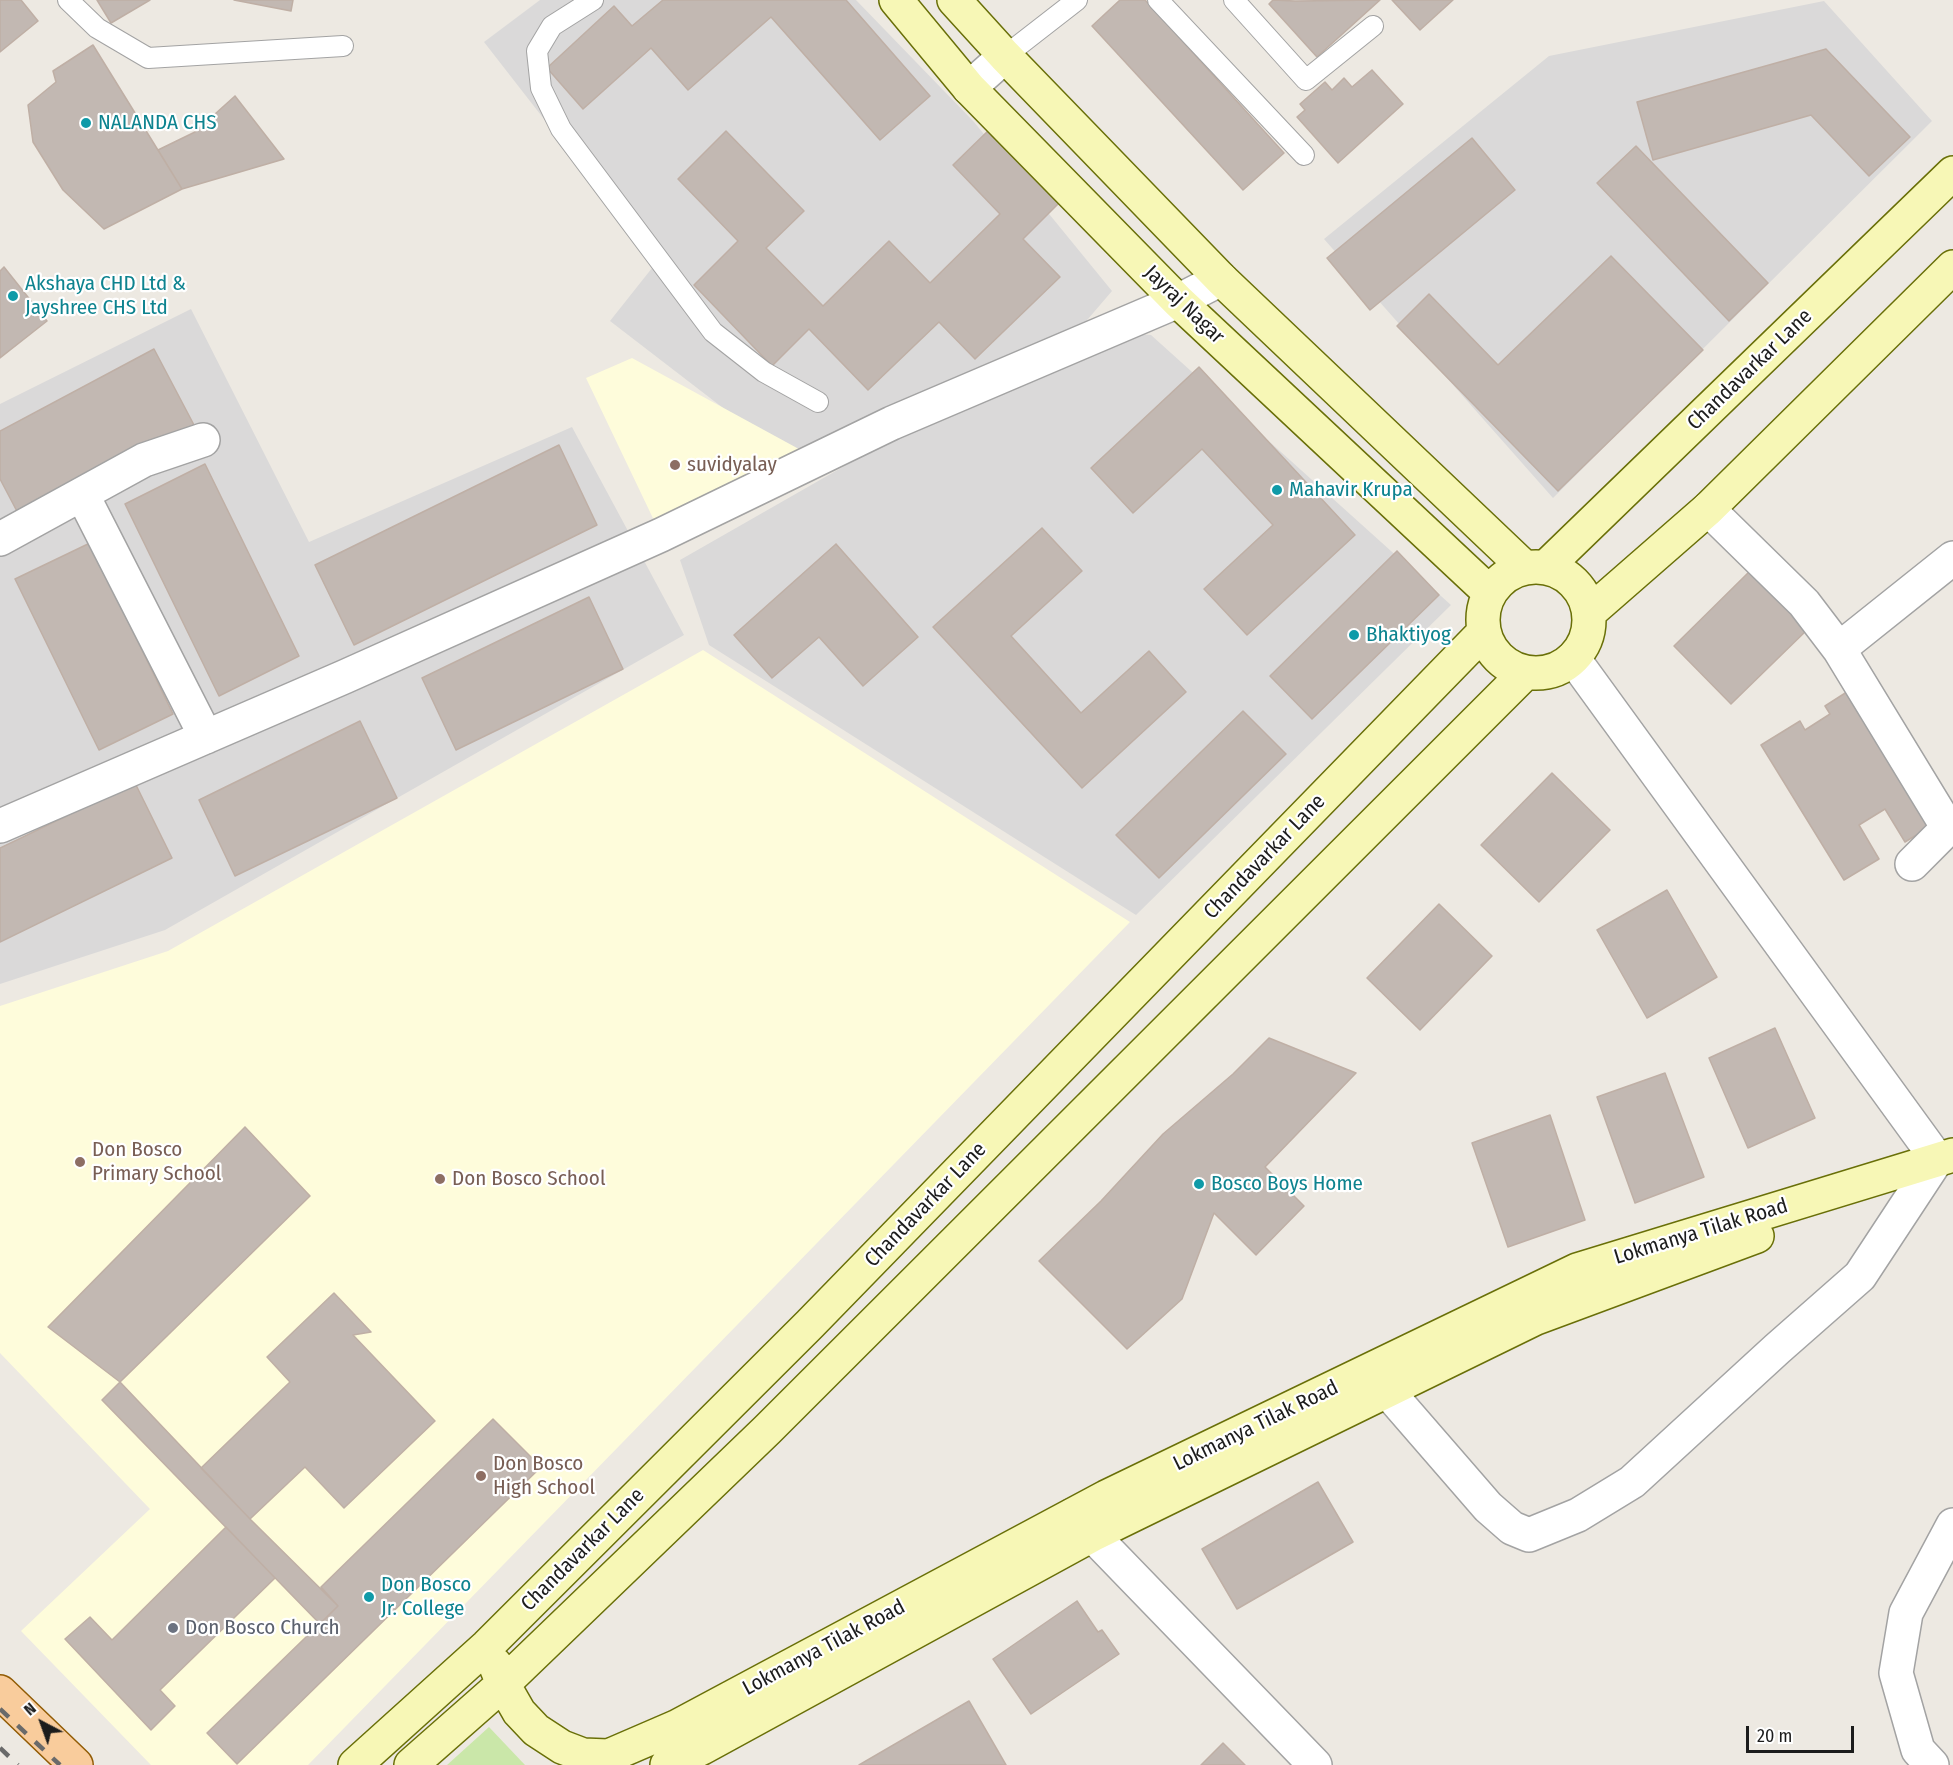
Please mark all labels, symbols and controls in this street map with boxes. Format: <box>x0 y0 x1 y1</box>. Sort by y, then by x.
place label: NALANDA CHS <box>98 110 217 136</box>
marker: NALANDA CHS <box>79 116 93 130</box>
street label: Jayraj Nagar <box>1139 261 1229 349</box>
place label: Akshaya CHD Ltd & Jayshree CHS Ltd <box>25 271 186 321</box>
marker: Akshaya CHD Ltd & Jayshree CHS Ltd <box>6 289 20 303</box>
street label: Chandavarkar Lane <box>1682 304 1818 436</box>
place label: suvidyalay <box>687 452 777 478</box>
marker: suvidyalay <box>668 458 682 472</box>
place label: Mahavir Krupa <box>1289 477 1413 503</box>
marker: Mahavir Krupa <box>1270 483 1284 497</box>
place label: Bhaktiyog <box>1366 622 1451 648</box>
marker: Bhaktiyog <box>1347 628 1361 642</box>
street label: Chandavarkar Lane <box>1199 789 1331 925</box>
place label: Don Bosco Primary School <box>92 1137 221 1187</box>
street label: Chandavarkar Lane <box>860 1137 992 1273</box>
marker: Don Bosco Primary School <box>73 1155 87 1169</box>
place label: Don Bosco School <box>452 1166 605 1192</box>
place label: Bosco Boys Home <box>1211 1171 1363 1197</box>
marker: Don Bosco School <box>433 1172 447 1186</box>
marker: Bosco Boys Home <box>1192 1177 1206 1191</box>
street label: Lokmanya Tilak Road <box>1611 1194 1791 1270</box>
street label: Lokmanya Tilak Road <box>1169 1375 1343 1477</box>
place label: Don Bosco High School <box>493 1451 595 1501</box>
marker: Don Bosco High School <box>474 1469 488 1483</box>
street label: Chandavarkar Lane <box>516 1483 650 1617</box>
place label: Don Bosco Jr. College <box>381 1572 471 1622</box>
marker: Don Bosco Jr. College <box>362 1590 376 1604</box>
street label: Lokmanya Tilak Road <box>738 1595 910 1701</box>
place label: Don Bosco Church <box>185 1615 340 1641</box>
marker: Don Bosco Church <box>166 1621 180 1635</box>
north arrow <box>12 1693 72 1753</box>
text: N <box>20 1699 40 1719</box>
scale bar <box>1749 1714 1857 1752</box>
text: 20 m <box>1757 1725 1792 1747</box>

